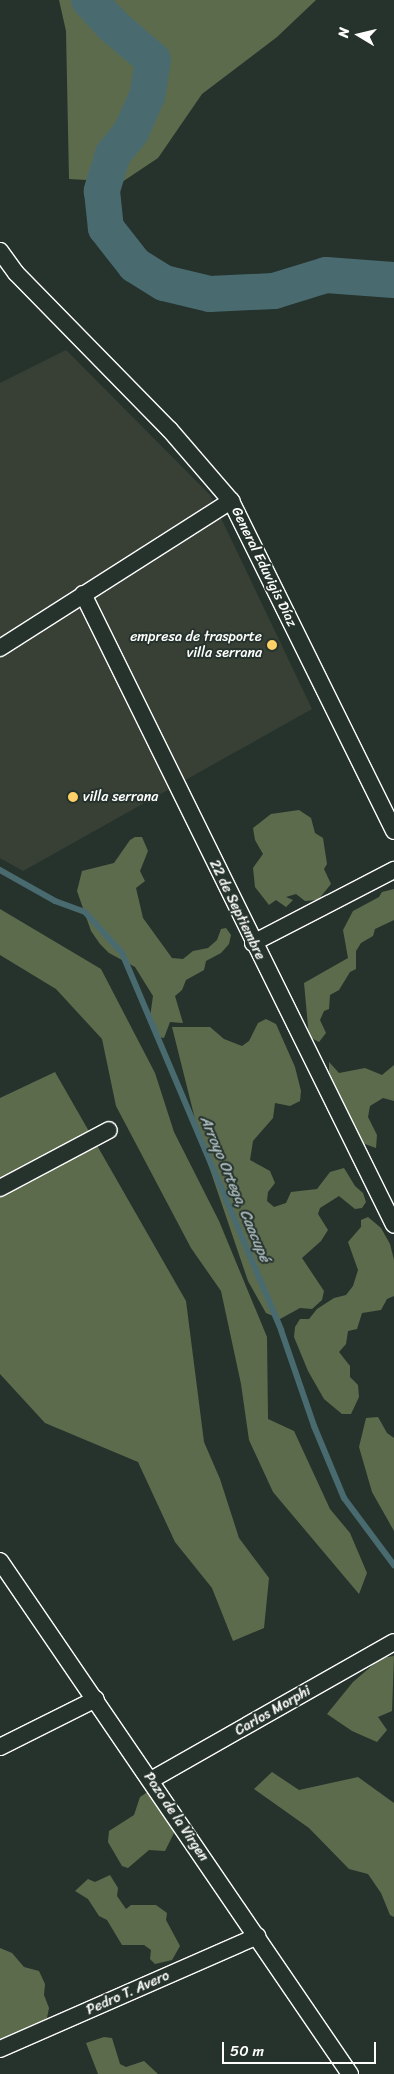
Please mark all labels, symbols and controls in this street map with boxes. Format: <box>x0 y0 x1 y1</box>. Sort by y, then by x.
north arrow <box>334 10 384 60</box>
text: N <box>331 26 357 39</box>
street label: General Eduvigis Díaz <box>228 504 300 630</box>
place label: empresa de trasporte villa serrana <box>131 629 262 662</box>
marker: empresa de trasporte villa serrana <box>266 639 278 651</box>
place label: villa serrana <box>83 789 159 805</box>
marker: villa serrana <box>67 791 79 803</box>
street label: 22 de Septiembre <box>205 857 269 963</box>
water label: Arroyo Ortega, Caacupé <box>196 1113 274 1265</box>
street label: Carlos Morphi <box>232 1683 314 1739</box>
street label: Pozo de la Virgen <box>139 1768 213 1866</box>
street label: Pedro T. Avero <box>84 1967 172 2019</box>
scale bar <box>224 2032 378 2064</box>
text: 50 m <box>230 2038 264 2064</box>

